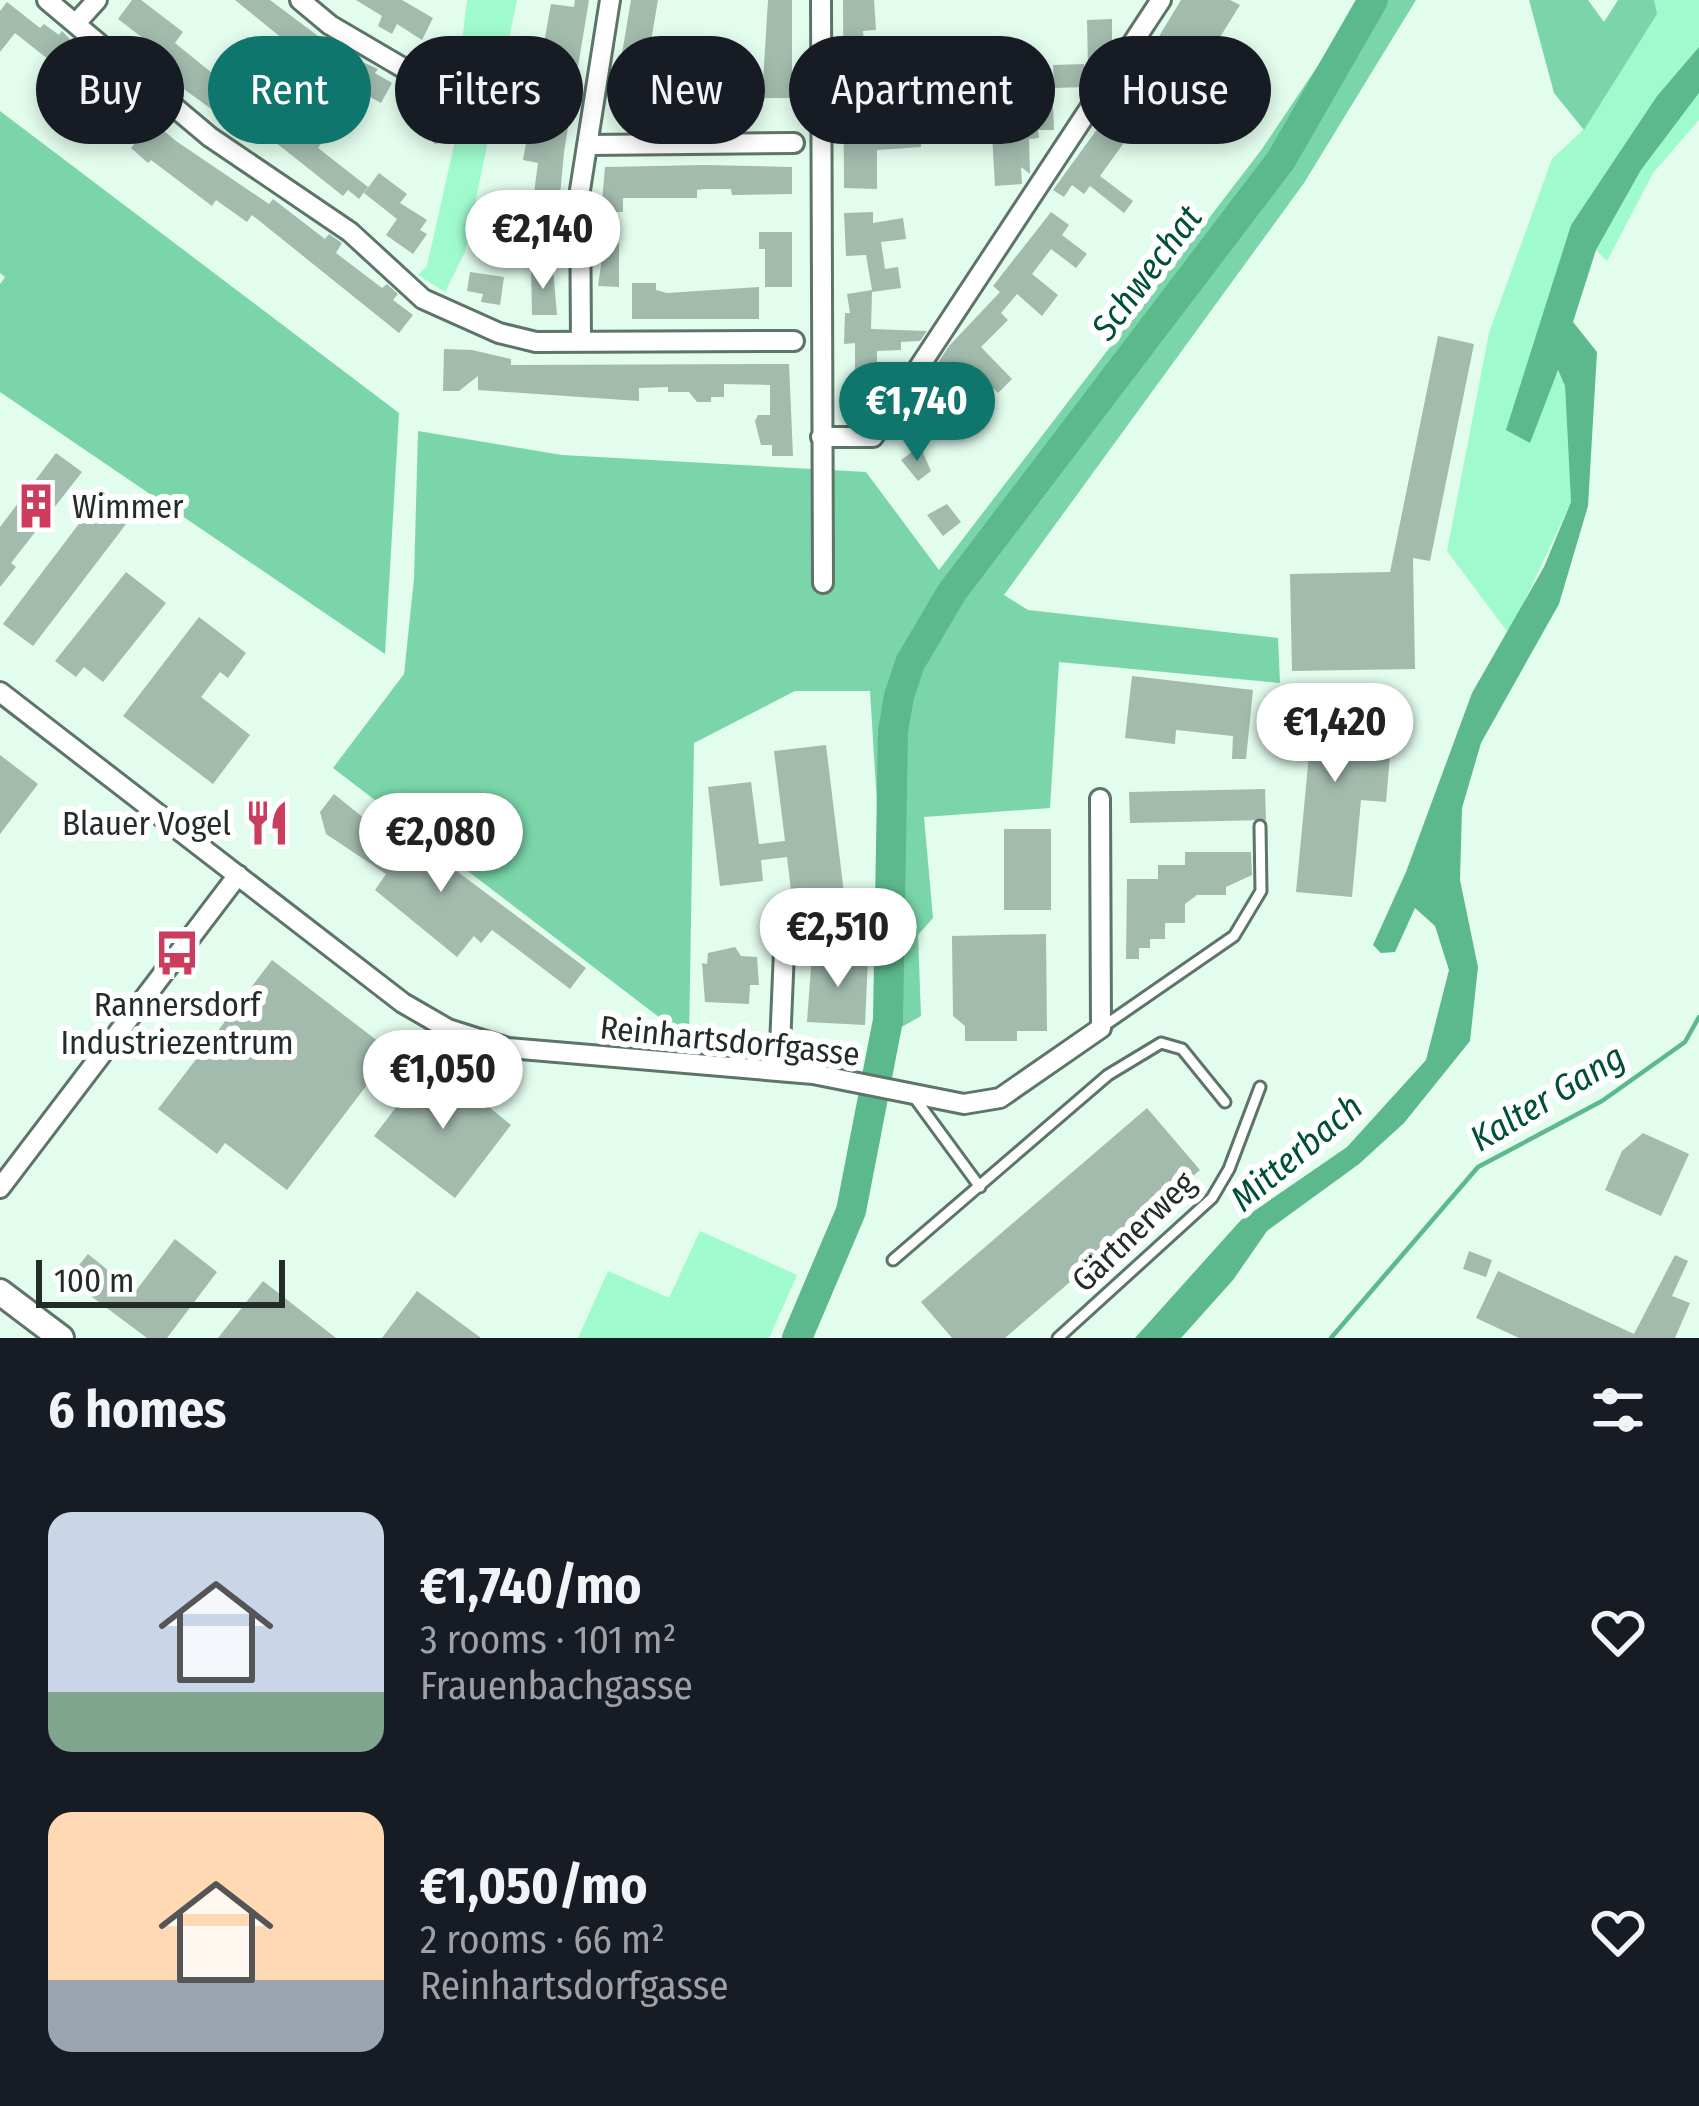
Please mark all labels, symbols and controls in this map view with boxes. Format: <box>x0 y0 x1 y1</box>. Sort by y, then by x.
chip: Buy <box>36 36 184 144</box>
chip: Rent <box>208 36 371 144</box>
chip: Filters <box>395 36 583 144</box>
chip: New <box>607 36 765 144</box>
chip: Apartment <box>789 36 1055 144</box>
chip: House <box>1079 36 1271 144</box>
pin: €2,140 <box>445 190 641 292</box>
water label: Schwechat <box>1081 197 1212 349</box>
text: €2,140 <box>492 206 594 252</box>
pin: €1,740 <box>819 362 1015 464</box>
text: €1,740 <box>866 378 968 424</box>
building icon: Wimmer <box>11 481 61 531</box>
place label: Wimmer <box>72 487 184 527</box>
pin: €1,420 <box>1237 683 1433 785</box>
text: €1,420 <box>1283 699 1387 745</box>
pin: €2,080 <box>343 793 539 895</box>
restaurant icon: Blauer Vogel <box>242 798 292 848</box>
place label: Blauer Vogel <box>62 804 231 844</box>
text: €2,080 <box>386 809 496 855</box>
pin: €2,510 <box>740 888 936 990</box>
text: €2,510 <box>787 904 889 950</box>
bus stop icon: Rannersdorf Industriezentrum <box>152 928 202 978</box>
place label: Rannersdorf Industriezentrum <box>60 985 294 1063</box>
street label: Reinhartsdorfgasse <box>598 1007 862 1075</box>
pin: €1,050 <box>345 1030 541 1132</box>
water label: Kalter Gang <box>1462 1035 1633 1161</box>
text: €1,050 <box>390 1046 496 1092</box>
water label: Mitterbach <box>1222 1085 1372 1221</box>
street label: Gärtnerweg <box>1064 1163 1204 1300</box>
scale bar <box>36 1254 285 1307</box>
text: 100 m <box>54 1261 134 1301</box>
icon: filters <box>1585 1377 1651 1443</box>
text: 6 homes <box>48 1379 226 1441</box>
text: €1,740/mo <box>420 1555 642 1617</box>
icon: home <box>144 1560 288 1704</box>
icon: heart <box>1585 1599 1651 1665</box>
text: 3 rooms · 101 m² <box>420 1617 676 1663</box>
text: Frauenbachgasse <box>420 1663 693 1709</box>
text: €1,050/mo <box>420 1855 647 1917</box>
icon: home <box>144 1860 288 2004</box>
icon: heart <box>1585 1899 1651 1965</box>
text: 2 rooms · 66 m² <box>420 1917 665 1963</box>
text: Reinhartsdorfgasse <box>420 1963 729 2009</box>

